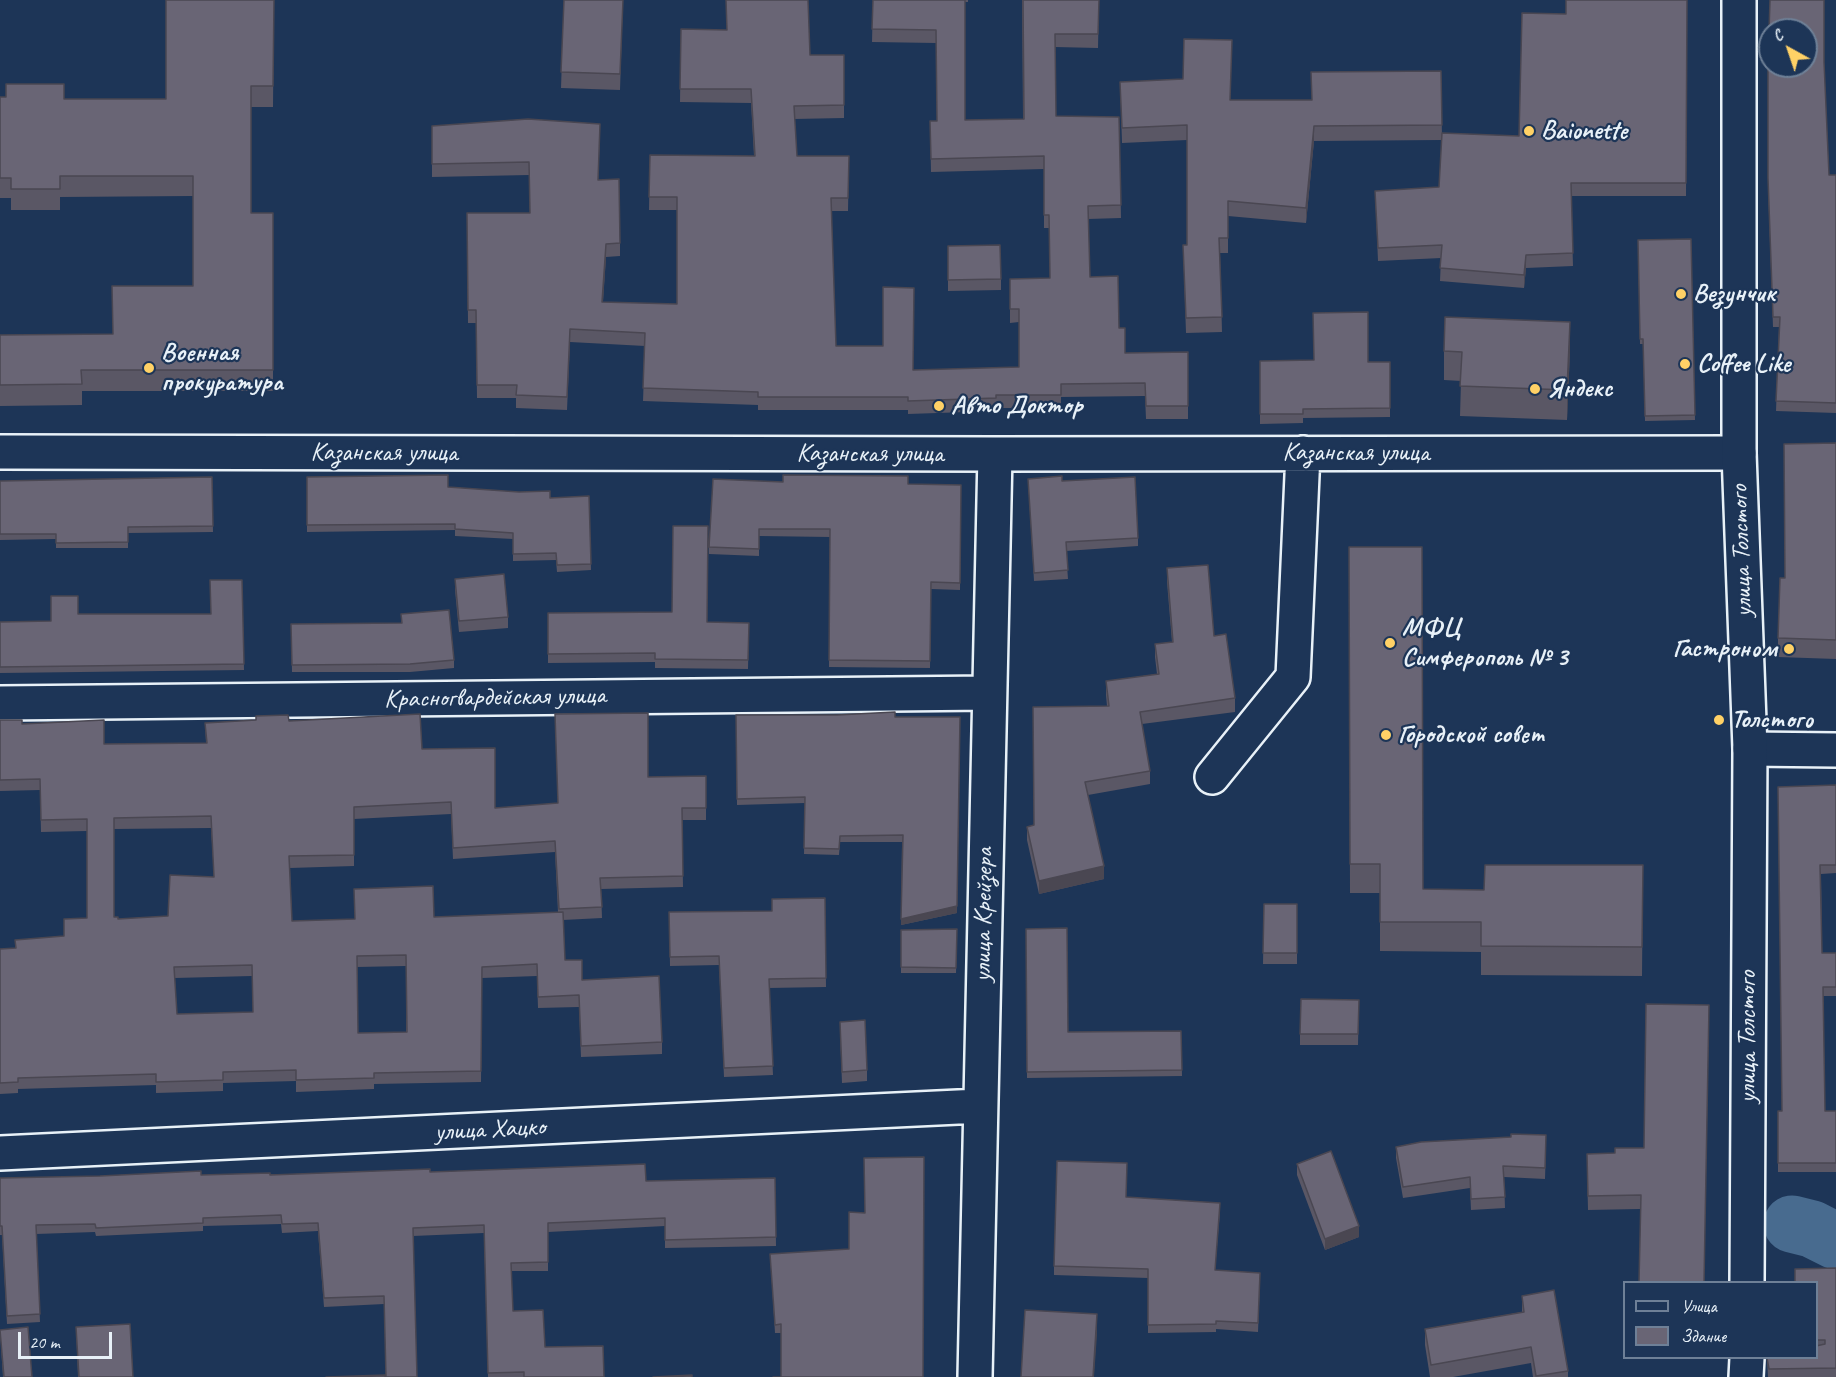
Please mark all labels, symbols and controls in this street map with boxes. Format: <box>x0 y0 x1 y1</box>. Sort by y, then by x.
north arrow <box>1758 18 1818 78</box>
text: С <box>1768 26 1787 46</box>
place label: Baionette <box>1541 115 1627 147</box>
marker: Baionette <box>1522 124 1536 138</box>
place label: Везунчик <box>1693 278 1775 310</box>
marker: Везунчик <box>1674 287 1688 301</box>
place label: Военная прокуратура <box>161 337 283 398</box>
place label: Coffee Like <box>1697 348 1790 380</box>
marker: Coffee Like <box>1678 357 1692 371</box>
marker: Военная прокуратура <box>142 361 156 375</box>
place label: Яндекс <box>1547 373 1612 405</box>
marker: Яндекс <box>1528 382 1542 396</box>
place label: Авто Доктор <box>951 390 1083 422</box>
marker: Авто Доктор <box>932 399 946 413</box>
street label: Казанская улица <box>311 437 457 469</box>
street label: Казанская улица <box>1283 437 1429 469</box>
street label: Казанская улица <box>797 438 943 470</box>
street label: улица Толстого <box>1724 484 1760 618</box>
place label: МФЦ Симферополь № 3 <box>1402 612 1568 674</box>
place label: Гастроном <box>1673 633 1777 665</box>
marker: МФЦ Симферополь № 3 <box>1383 636 1397 650</box>
marker: Гастроном <box>1782 642 1796 656</box>
street label: Красногвардейская улица <box>384 680 606 716</box>
place label: Толстого <box>1731 704 1813 736</box>
marker: Толстого <box>1712 713 1726 727</box>
place label: Городской совет <box>1398 719 1544 751</box>
marker: Городской совет <box>1379 728 1393 742</box>
street label: улица Крейзера <box>967 848 1001 982</box>
street label: улица Толстого <box>1732 971 1764 1103</box>
street label: улица Хацко <box>434 1112 546 1148</box>
legend <box>1623 1281 1818 1359</box>
text: Улица <box>1681 1295 1717 1317</box>
scale bar <box>21 1320 116 1358</box>
text: Здание <box>1681 1325 1726 1347</box>
text: 20 m <box>29 1331 60 1353</box>

